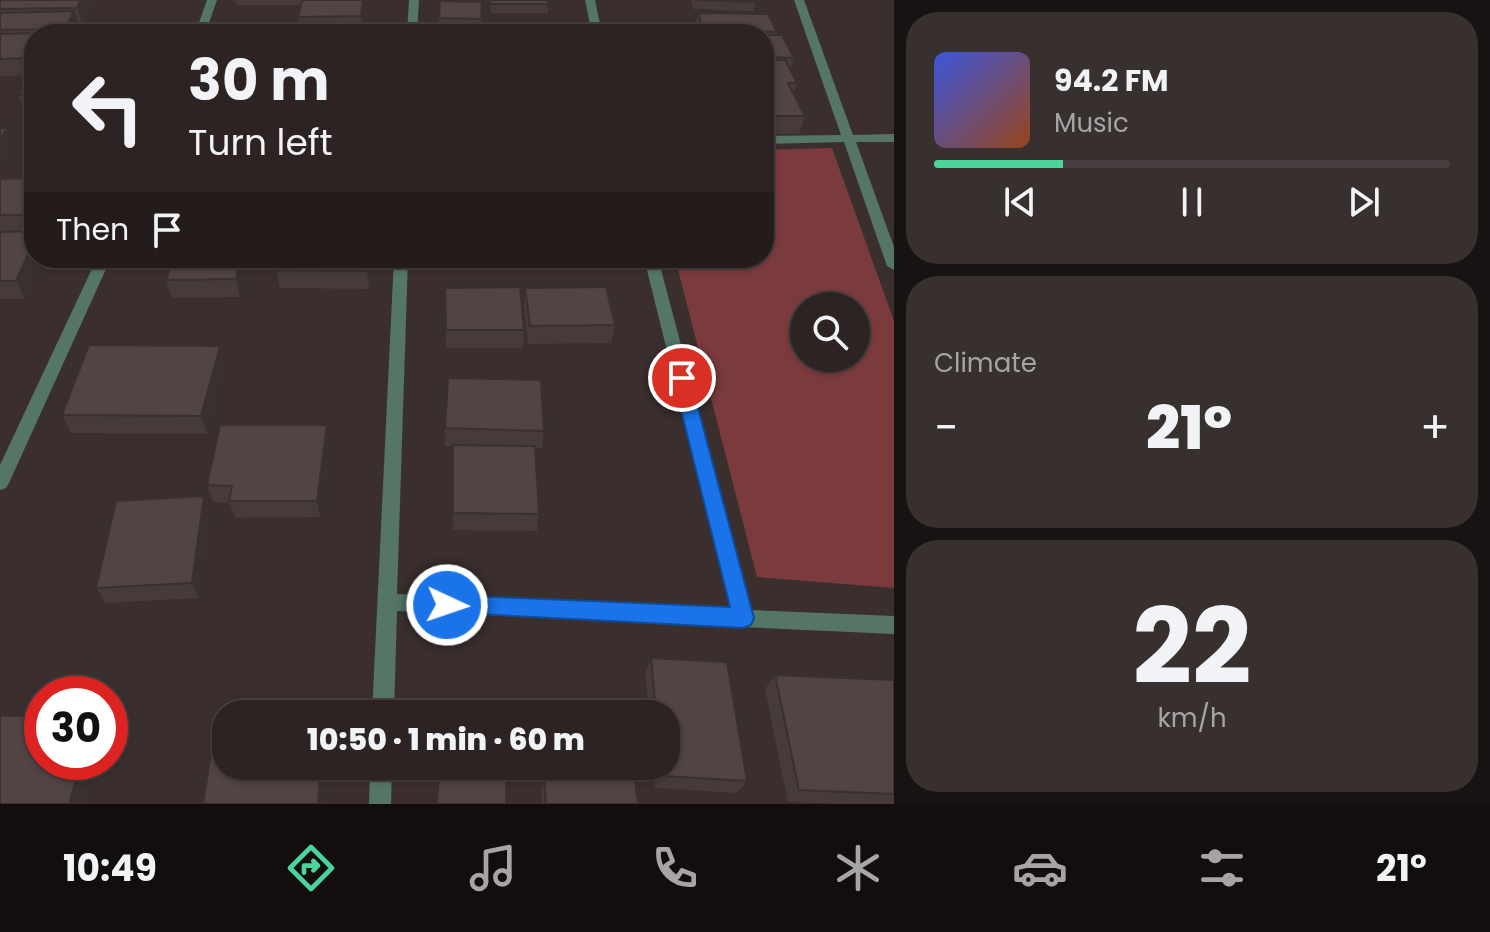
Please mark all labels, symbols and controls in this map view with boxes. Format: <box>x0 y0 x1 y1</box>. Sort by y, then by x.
text: 30 m <box>188 41 330 120</box>
icon: left <box>56 56 160 160</box>
text: 94.2 FM <box>1054 59 1169 102</box>
text: Music <box>1054 105 1129 141</box>
text: Turn left <box>188 117 333 168</box>
icon: previous <box>998 180 1042 224</box>
icon: pause <box>1170 180 1214 224</box>
icon: next <box>1342 180 1386 224</box>
text: Then <box>56 208 129 251</box>
icon: arrive <box>145 208 189 252</box>
map controls <box>790 292 870 372</box>
button: search <box>790 292 870 372</box>
pin <box>648 344 716 412</box>
text: Climate <box>934 345 1037 381</box>
icon: arrive <box>660 356 704 400</box>
text: 21° <box>1146 386 1232 470</box>
text: − <box>934 397 958 458</box>
text: + <box>1420 397 1450 458</box>
position arrow <box>405 563 489 647</box>
text: 22 <box>1133 574 1251 719</box>
speed limit sign: 30 <box>24 676 128 780</box>
text: km/h <box>1157 700 1227 736</box>
text: 10:50 · 1 min · 60 m <box>307 718 585 761</box>
icon: directions <box>283 840 339 896</box>
icon: music <box>465 840 521 896</box>
icon: phone <box>647 840 703 896</box>
icon: climate <box>830 840 886 896</box>
icon: car <box>1012 840 1068 896</box>
icon: filters <box>1194 840 1250 896</box>
text: 10:49 <box>63 843 157 894</box>
text: 21° <box>1376 843 1427 894</box>

